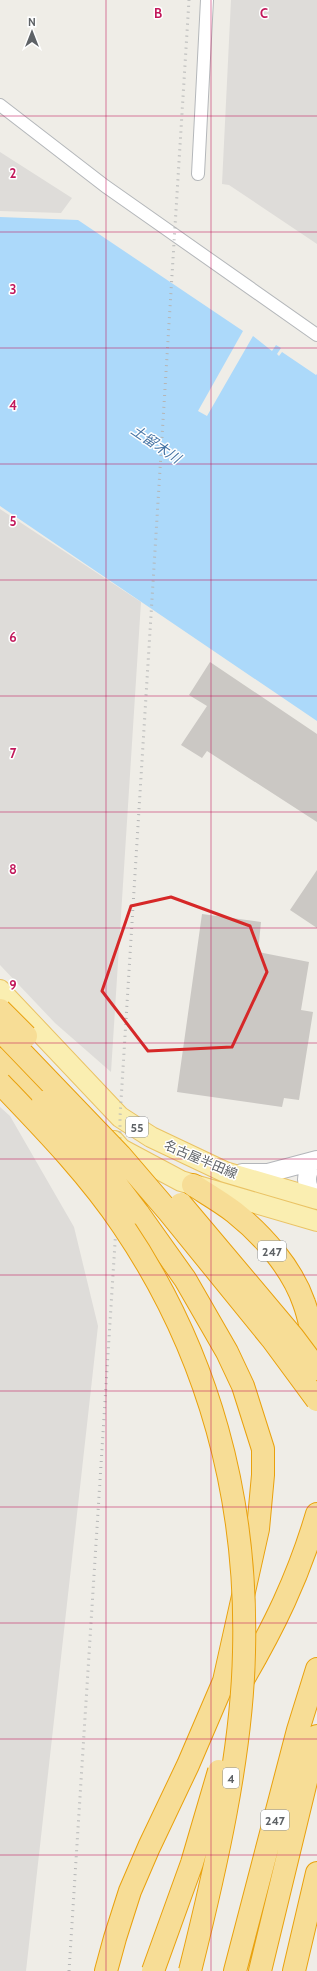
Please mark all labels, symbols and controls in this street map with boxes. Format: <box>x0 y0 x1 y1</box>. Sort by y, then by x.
text: B <box>154 5 162 21</box>
text: C <box>260 5 268 21</box>
north arrow <box>12 12 52 52</box>
text: N <box>28 15 36 29</box>
text: 2 <box>10 165 17 181</box>
text: 3 <box>9 281 17 297</box>
text: 4 <box>9 397 17 413</box>
water label: 土留木川 <box>128 421 186 468</box>
text: 5 <box>10 513 17 529</box>
text: 6 <box>9 629 17 645</box>
text: 7 <box>10 745 17 761</box>
text: 8 <box>9 861 17 877</box>
text: 9 <box>9 977 17 993</box>
road number: 55 <box>126 1117 148 1137</box>
street label: 名古屋半田線 <box>162 1136 240 1182</box>
road number: 247 <box>258 1241 286 1261</box>
road number: 4 <box>223 1768 239 1788</box>
road number: 247 <box>261 1810 289 1830</box>

